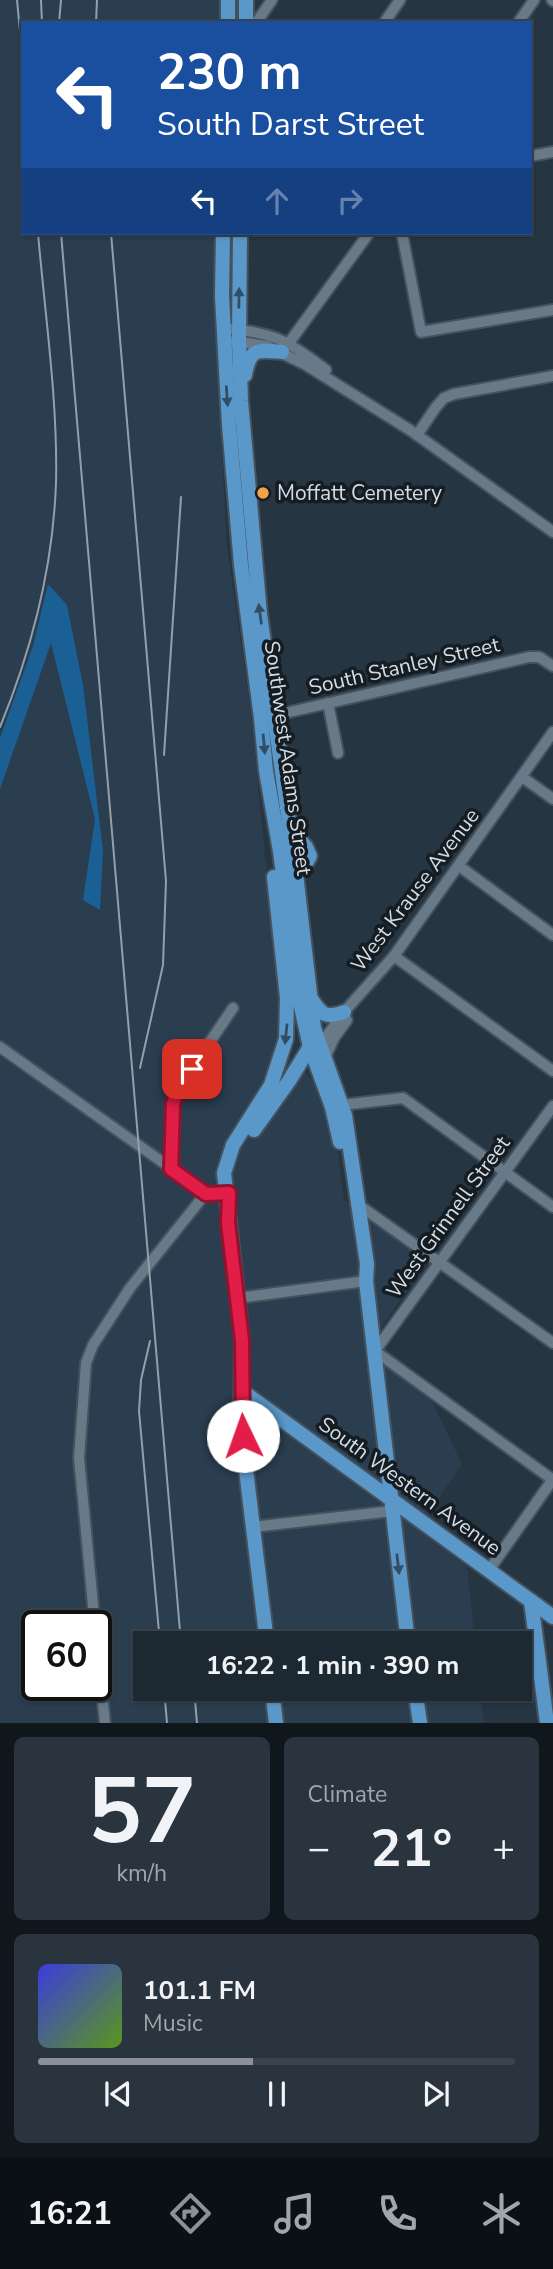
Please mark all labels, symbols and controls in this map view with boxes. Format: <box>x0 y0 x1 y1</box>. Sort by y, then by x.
text: 230 m <box>157 39 301 106</box>
icon: left <box>42 49 133 140</box>
text: South Darst Street <box>157 103 424 146</box>
icon: left <box>185 182 223 220</box>
icon: ahead <box>258 182 296 220</box>
icon: right <box>331 182 369 220</box>
one-way arrow <box>233 287 245 309</box>
one-way arrow <box>222 385 233 407</box>
place label: Moffatt Cemetery <box>277 479 442 507</box>
marker: Moffatt Cemetery <box>255 485 271 501</box>
one-way arrow <box>254 603 265 625</box>
street label: South Stanley Street <box>306 630 503 702</box>
street label: Southwest Adams Street <box>258 639 318 878</box>
one-way arrow <box>259 733 270 755</box>
street label: West Krause Avenue <box>344 803 486 977</box>
one-way arrow <box>280 1023 291 1045</box>
pin <box>162 1039 222 1099</box>
icon: arrive <box>173 1050 211 1088</box>
street label: West Grinnell Street <box>380 1130 517 1304</box>
position arrow <box>206 1399 280 1473</box>
street label: South Western Avenue <box>313 1410 507 1562</box>
one-way arrow <box>393 1554 404 1576</box>
speed limit sign: 60 <box>21 1610 112 1701</box>
text: 16:22 · 1 min · 390 m <box>206 1648 459 1683</box>
text: 57 <box>87 1750 196 1874</box>
text: Climate <box>308 1779 387 1810</box>
text: 21° <box>370 1813 452 1884</box>
text: − <box>308 1823 330 1874</box>
text: + <box>492 1823 515 1874</box>
text: km/h <box>116 1858 167 1889</box>
text: 101.1 FM <box>143 1973 256 2008</box>
text: Music <box>143 2008 203 2039</box>
icon: previous <box>99 2075 137 2113</box>
icon: pause <box>258 2075 296 2113</box>
icon: next <box>417 2075 455 2113</box>
icon: directions <box>166 2189 215 2238</box>
icon: music <box>270 2189 319 2238</box>
icon: phone <box>373 2189 422 2238</box>
icon: climate <box>477 2189 526 2238</box>
text: 16:21 <box>27 2192 112 2235</box>

